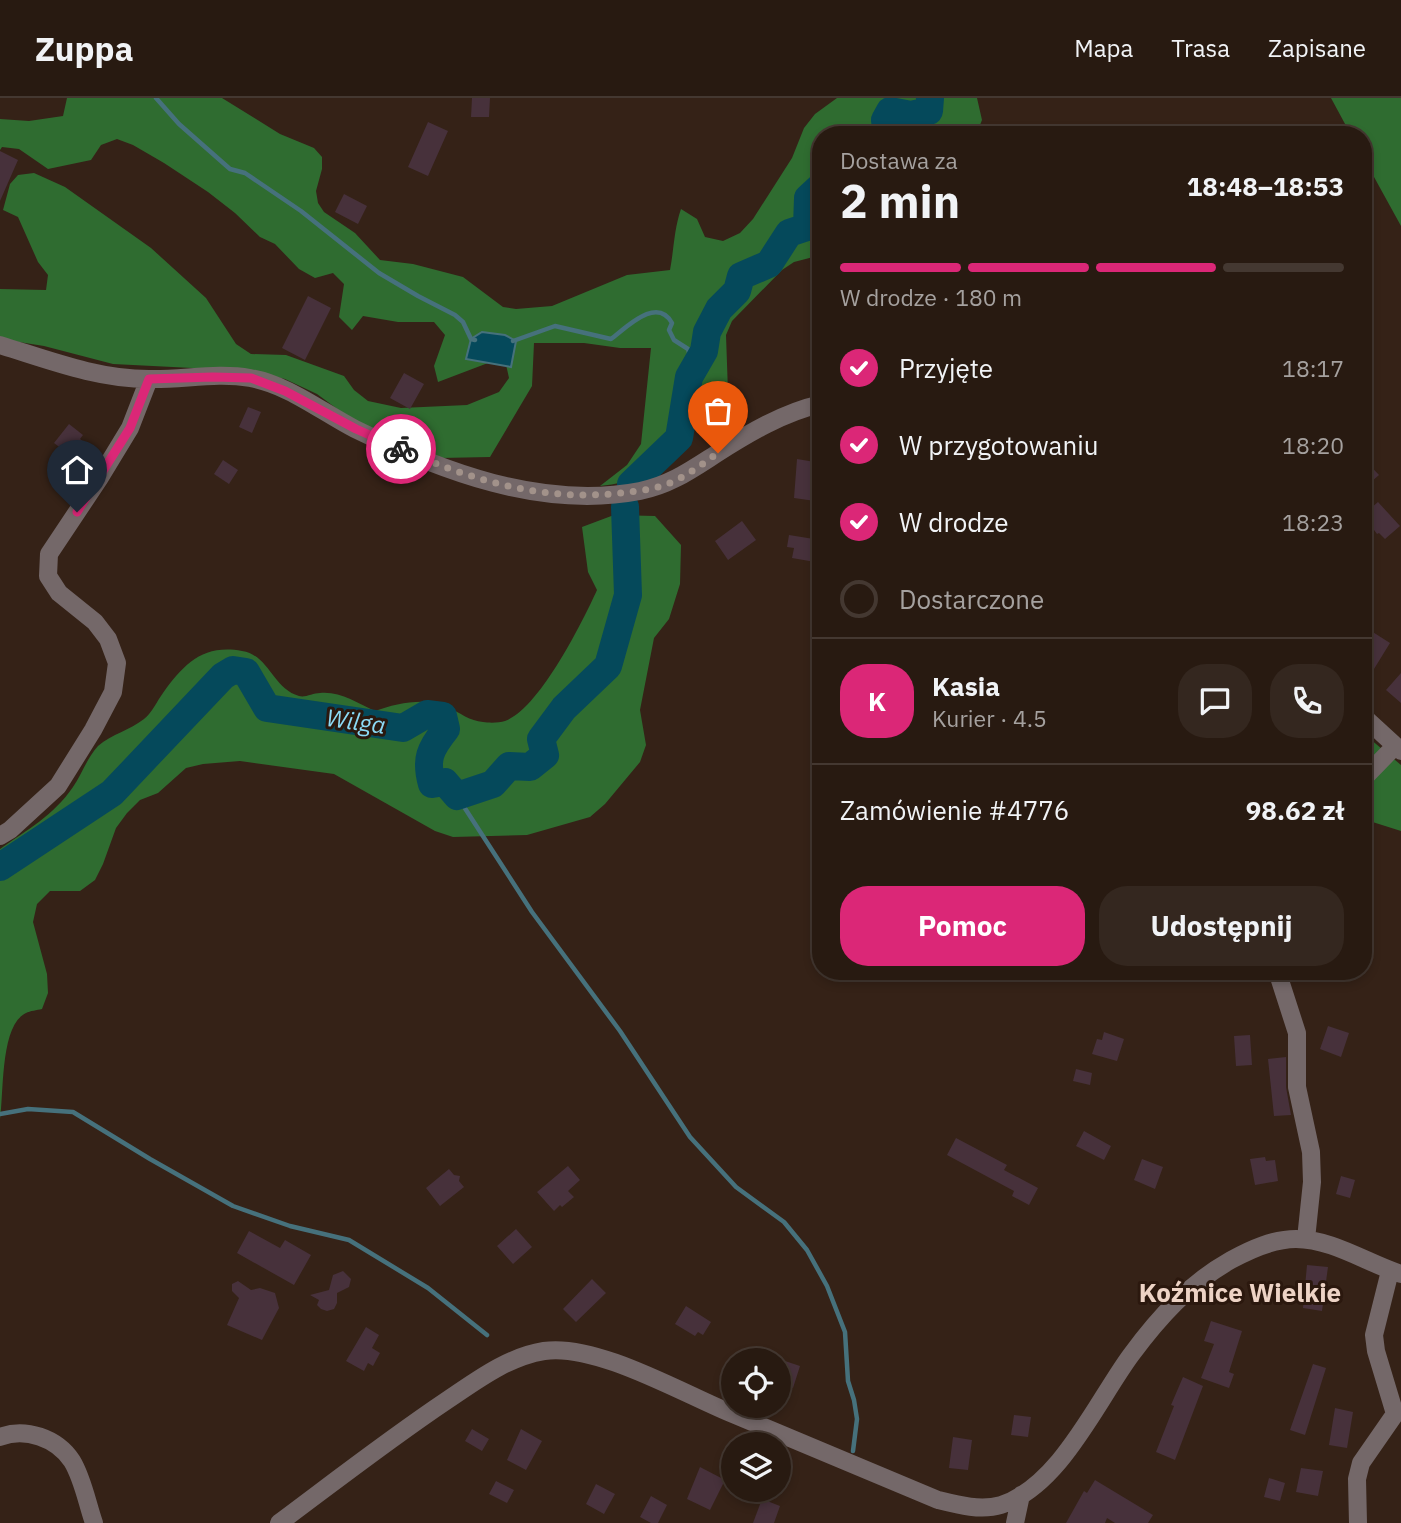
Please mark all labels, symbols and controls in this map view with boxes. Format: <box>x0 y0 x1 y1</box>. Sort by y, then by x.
text: Zuppa <box>35 27 133 70</box>
text: Mapa <box>1074 32 1133 64</box>
text: Trasa <box>1171 32 1230 64</box>
text: Zapisane <box>1268 32 1366 64</box>
text: Dostawa za <box>840 145 958 175</box>
text: 18:48–18:53 <box>1187 169 1344 203</box>
text: 2 min <box>840 171 960 231</box>
text: W drodze · 180 m <box>840 282 1022 312</box>
icon: check <box>840 349 878 387</box>
text: Przyjęte <box>899 351 993 385</box>
text: 18:17 <box>1282 353 1344 383</box>
pin <box>688 381 748 453</box>
icon: bag <box>699 392 737 430</box>
courier <box>366 414 436 484</box>
icon: check <box>840 426 878 464</box>
text: W przygotowaniu <box>899 428 1098 462</box>
icon: bike <box>382 430 420 468</box>
text: 18:20 <box>1282 430 1344 460</box>
pin <box>47 440 107 512</box>
icon: home <box>58 451 96 489</box>
icon: check <box>840 503 878 541</box>
text: W drodze <box>899 505 1009 539</box>
text: 18:23 <box>1282 507 1344 537</box>
text: Dostarczone <box>899 582 1044 616</box>
button: chat <box>1178 664 1252 738</box>
button: phone <box>1270 664 1344 738</box>
text: Kasia <box>932 669 1000 703</box>
text: K <box>868 684 886 718</box>
water label: Wilga <box>324 701 388 741</box>
text: Kurier · 4.5 <box>932 703 1047 733</box>
text: Zamówienie #4776 <box>840 793 1069 827</box>
text: 98.62 zł <box>1246 793 1344 827</box>
button: Pomoc <box>840 886 1085 966</box>
button: Udostępnij <box>1099 886 1344 966</box>
district label: Koźmice Wielkie <box>1139 1275 1341 1309</box>
map controls <box>721 1348 791 1502</box>
button: locate <box>721 1348 791 1418</box>
button: layers <box>721 1432 791 1502</box>

